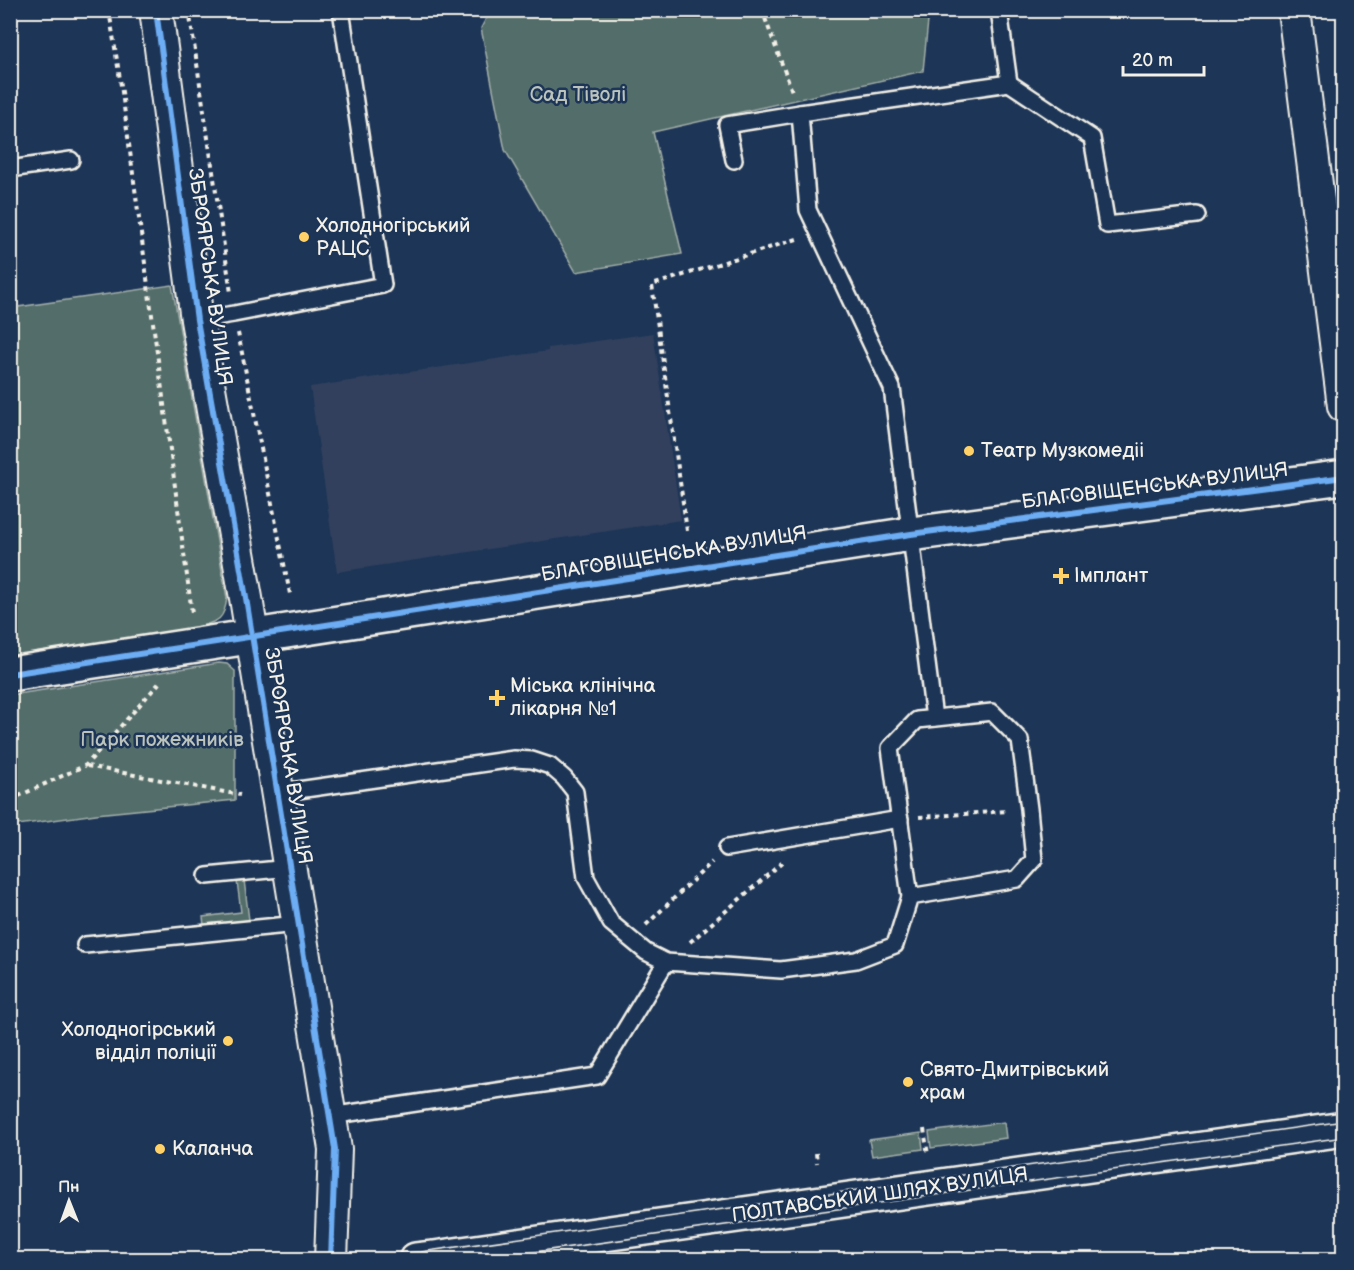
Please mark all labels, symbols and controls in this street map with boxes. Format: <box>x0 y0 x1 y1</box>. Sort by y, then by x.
scale bar <box>1123 39 1204 77</box>
text: 20 m <box>1132 50 1173 71</box>
park label: Сад Тіволі <box>530 83 626 107</box>
street label: ЗБРОЯРСЬКА ВУЛИЦЯ <box>183 167 237 387</box>
place label: Холодногірський РАЦС <box>316 214 470 261</box>
marker: Холодногірський РАЦС <box>297 230 311 244</box>
place label: Театр Музкомедіі <box>981 439 1144 463</box>
marker: Театр Музкомедіі <box>962 444 976 458</box>
street label: БЛАГОВІЩЕНСЬКА ВУЛИЦЯ <box>1020 458 1290 514</box>
street label: БЛАГОВІЩЕНСЬКА ВУЛИЦЯ <box>540 521 808 587</box>
place label: Імплант <box>1074 564 1149 588</box>
marker: Імплант <box>1052 567 1070 585</box>
street label: ЗБРОЯРСЬКА ВУЛИЦЯ <box>259 646 317 866</box>
place label: Міська клінічна лікарня №1 <box>510 674 656 721</box>
marker: Міська клінічна лікарня №1 <box>488 689 506 707</box>
park label: Парк пожежників <box>80 728 244 752</box>
place label: Холодногірський відділ поліції <box>62 1018 217 1065</box>
marker: Холодногірський відділ поліції <box>221 1034 235 1048</box>
place label: Свято-Дмитрівський храм <box>920 1058 1109 1105</box>
marker: Свято-Дмитрівський храм <box>901 1075 915 1089</box>
place label: Каланча <box>172 1137 254 1161</box>
marker: Каланча <box>153 1142 167 1156</box>
street label: ПОЛТАВСЬКИЙ ШЛЯХ ВУЛИЦЯ <box>730 1162 1030 1228</box>
north arrow <box>39 1171 99 1231</box>
text: Пн <box>58 1178 80 1197</box>

